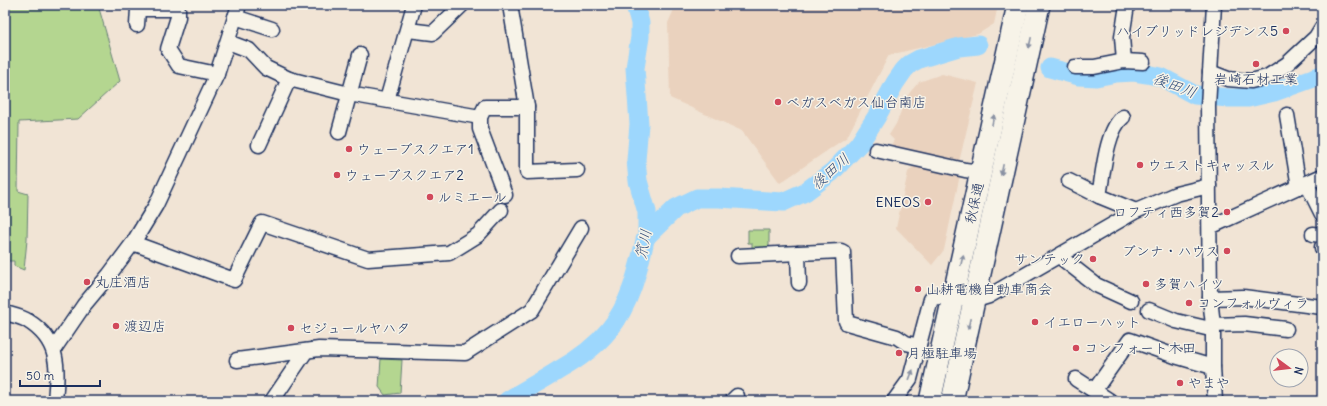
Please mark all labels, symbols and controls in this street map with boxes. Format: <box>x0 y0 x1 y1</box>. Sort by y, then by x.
place label: ハイブリッドレジデンス5 <box>1116 22 1278 40</box>
marker: ハイブリッドレジデンス5 <box>1281 26 1291 36</box>
one-way arrow <box>1027 37 1033 49</box>
marker: 岩崎石材工業 <box>1251 59 1261 69</box>
water label: 後田川 <box>1151 68 1199 102</box>
place label: 岩崎石材工業 <box>1214 70 1298 88</box>
place label: ベガスベガス仙台南店 <box>786 93 927 111</box>
marker: ベガスベガス仙台南店 <box>773 97 783 107</box>
one-way arrow <box>990 114 996 126</box>
place label: ウェーブスクエア1 <box>357 140 474 158</box>
marker: ウェーブスクエア1 <box>344 144 354 154</box>
water label: 後田川 <box>807 149 853 193</box>
place label: ウエストキャッスル <box>1148 156 1275 174</box>
marker: ウエストキャッスル <box>1135 160 1145 170</box>
one-way arrow <box>999 164 1005 176</box>
place label: ウェーブスクエア2 <box>345 166 464 184</box>
marker: ウェーブスクエア2 <box>332 170 342 180</box>
street label: 秋保通 <box>961 181 987 225</box>
place label: ルミエール <box>438 188 507 206</box>
marker: ルミエール <box>425 192 435 202</box>
place label: ENEOS <box>875 193 920 211</box>
marker: ENEOS <box>923 197 933 207</box>
place label: ロフティ西多賀2 <box>1113 203 1219 221</box>
marker: ロフティ西多賀2 <box>1222 207 1232 217</box>
water label: 笊川 <box>631 227 655 261</box>
place label: ブンナ・ハウス <box>1122 242 1219 260</box>
marker: ブンナ・ハウス <box>1222 246 1232 256</box>
place label: サンテック <box>1014 250 1085 268</box>
one-way arrow <box>959 254 965 266</box>
marker: サンテック <box>1088 254 1098 264</box>
place label: 丸庄酒店 <box>95 273 151 291</box>
place label: 多賀ハイツ <box>1154 275 1224 293</box>
marker: 丸庄酒店 <box>82 277 92 287</box>
marker: 多賀ハイツ <box>1141 279 1151 289</box>
place label: 山耕電機自動車商会 <box>926 280 1052 298</box>
marker: 山耕電機自動車商会 <box>913 284 923 294</box>
place label: コンフォルヴィラ <box>1197 294 1309 312</box>
marker: コンフォルヴィラ <box>1184 298 1194 308</box>
place label: イエローハット <box>1043 313 1141 331</box>
place label: 渡辺店 <box>124 317 166 335</box>
marker: イエローハット <box>1030 317 1040 327</box>
one-way arrow <box>965 318 971 331</box>
place label: セジュールヤハタ <box>299 319 410 337</box>
marker: 渡辺店 <box>111 321 121 331</box>
marker: セジュールヤハタ <box>286 323 296 333</box>
place label: コンフォート木田 <box>1084 339 1196 357</box>
marker: コンフォート木田 <box>1071 343 1081 353</box>
place label: 月極駐車場 <box>907 344 977 362</box>
marker: 月極駐車場 <box>894 348 904 358</box>
north arrow <box>1269 348 1309 388</box>
scale bar <box>20 362 100 388</box>
text: N <box>1291 365 1306 376</box>
text: 50 m <box>26 368 55 383</box>
one-way arrow <box>908 369 914 381</box>
place label: やまや <box>1188 374 1230 392</box>
marker: やまや <box>1175 378 1185 388</box>

